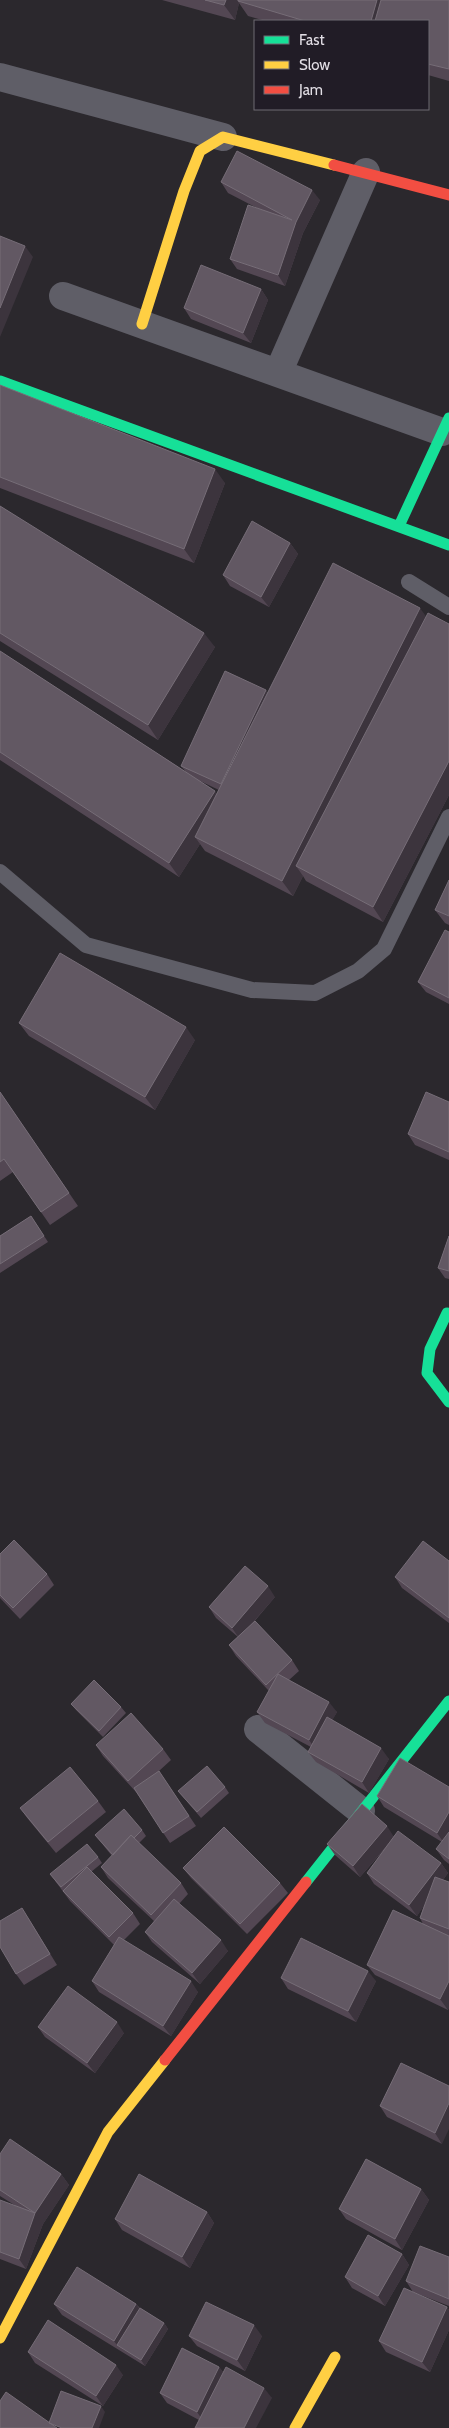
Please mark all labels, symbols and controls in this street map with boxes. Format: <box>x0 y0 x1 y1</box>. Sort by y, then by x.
legend <box>254 20 429 110</box>
text: Fast <box>299 31 324 49</box>
text: Slow <box>299 56 330 74</box>
text: Jam <box>298 81 323 99</box>

